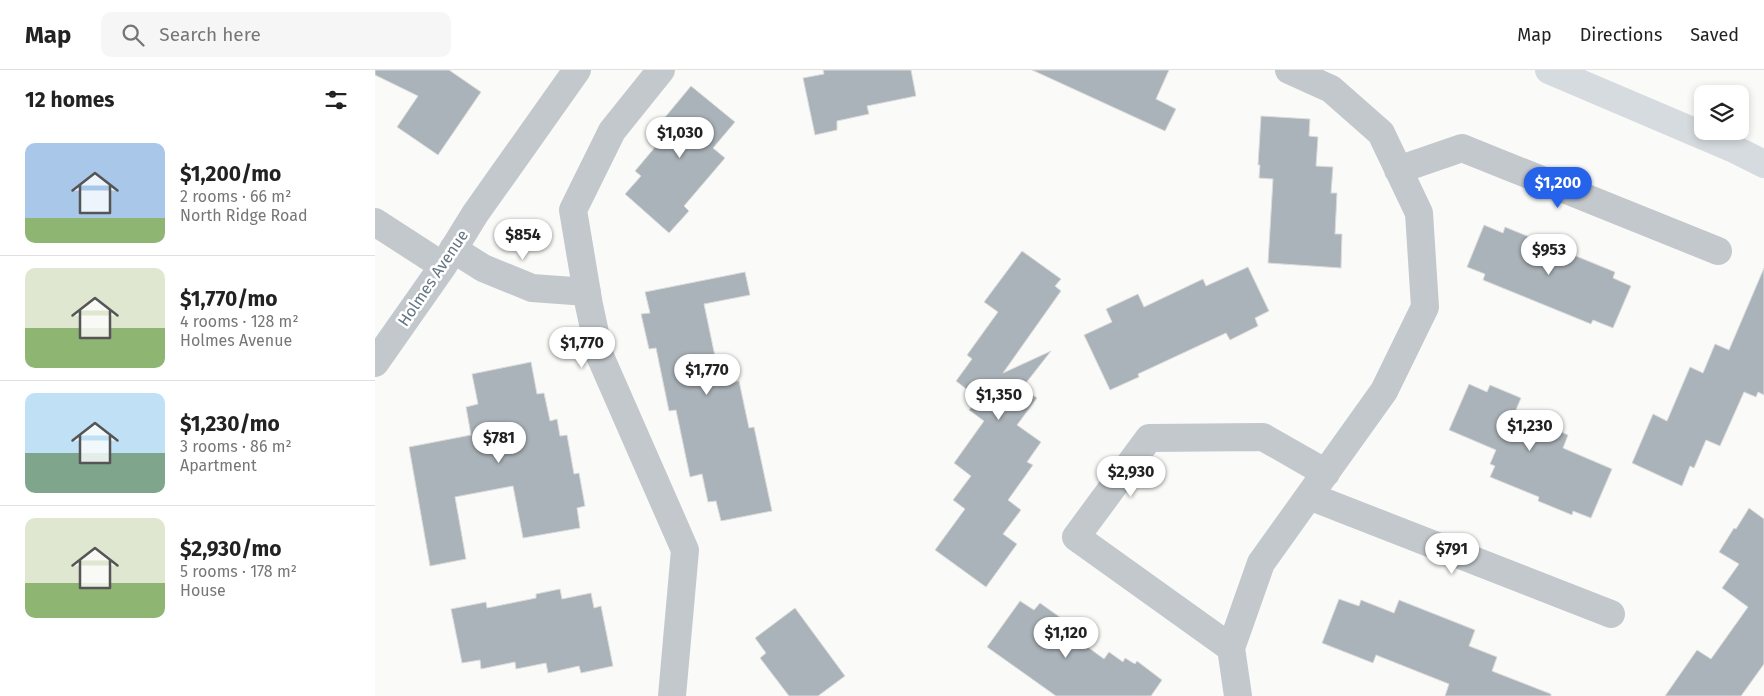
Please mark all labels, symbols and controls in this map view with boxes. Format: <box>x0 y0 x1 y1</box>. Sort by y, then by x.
search box <box>101 12 451 57</box>
text: Map <box>25 21 71 49</box>
icon: search <box>119 21 147 49</box>
text: Search here <box>159 23 261 46</box>
text: Map <box>1517 24 1552 46</box>
text: Directions <box>1580 24 1662 46</box>
text: Saved <box>1690 24 1739 46</box>
map controls <box>1694 85 1749 140</box>
button: layers <box>1694 85 1749 140</box>
icon: filters <box>322 86 350 114</box>
text: 12 homes <box>25 87 114 113</box>
pin: $1,030 <box>639 116 721 159</box>
text: $1,030 <box>657 123 703 142</box>
text: $1,200/mo <box>180 161 281 187</box>
icon: home <box>65 163 125 223</box>
pin: $1,200 <box>1517 166 1599 209</box>
text: $1,200 <box>1535 173 1581 192</box>
text: 2 rooms · 66 m² <box>180 187 291 206</box>
text: North Ridge Road <box>180 206 308 225</box>
pin: $854 <box>493 218 553 261</box>
text: $854 <box>505 225 541 244</box>
street label: Holmes Avenue <box>394 226 472 330</box>
pin: $953 <box>1519 234 1579 276</box>
text: $953 <box>1532 240 1566 259</box>
text: $1,770/mo <box>180 286 278 312</box>
icon: home <box>65 288 125 348</box>
text: 4 rooms · 128 m² <box>180 312 299 331</box>
pin: $1,770 <box>541 326 623 369</box>
text: Holmes Avenue <box>180 331 292 350</box>
text: $1,770 <box>560 333 604 352</box>
pin: $1,770 <box>666 354 748 396</box>
text: $1,770 <box>685 360 729 379</box>
pin: $1,350 <box>958 378 1040 421</box>
text: $1,350 <box>976 385 1022 404</box>
pin: $1,230 <box>1489 410 1571 452</box>
text: $1,230/mo <box>180 411 280 437</box>
icon: home <box>65 413 125 473</box>
text: $1,230 <box>1507 416 1553 435</box>
pin: $781 <box>469 422 529 464</box>
text: $781 <box>483 428 515 447</box>
text: 3 rooms · 86 m² <box>180 437 292 456</box>
text: Apartment <box>180 456 257 475</box>
pin: $2,930 <box>1090 456 1172 498</box>
text: $2,930 <box>1108 462 1154 481</box>
pin: $791 <box>1422 532 1482 575</box>
text: $2,930/mo <box>180 536 282 562</box>
icon: home <box>65 538 125 598</box>
text: $791 <box>1436 539 1468 558</box>
text: 5 rooms · 178 m² <box>180 562 297 581</box>
text: House <box>180 581 226 600</box>
pin: $1,120 <box>1025 616 1107 659</box>
text: $1,120 <box>1045 623 1087 642</box>

